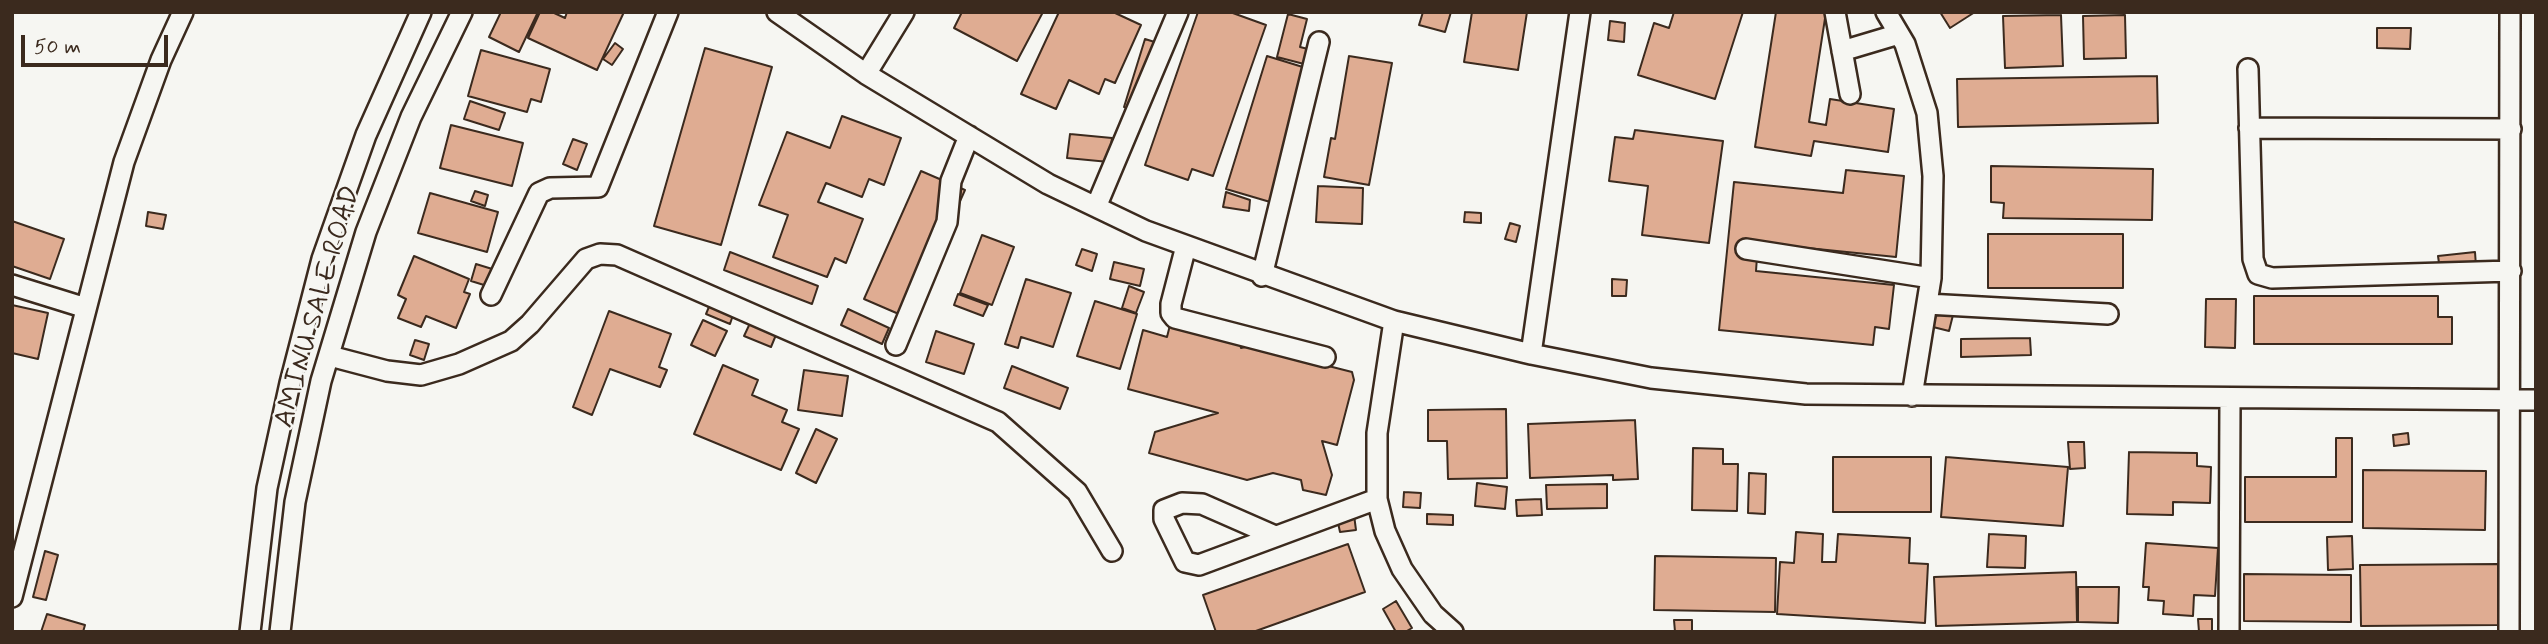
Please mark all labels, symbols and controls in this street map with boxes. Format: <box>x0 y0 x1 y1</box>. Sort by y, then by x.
scale bar <box>24 21 172 65</box>
text: 50 m <box>34 33 81 61</box>
street label: AMINU SALE ROAD <box>268 182 370 432</box>

